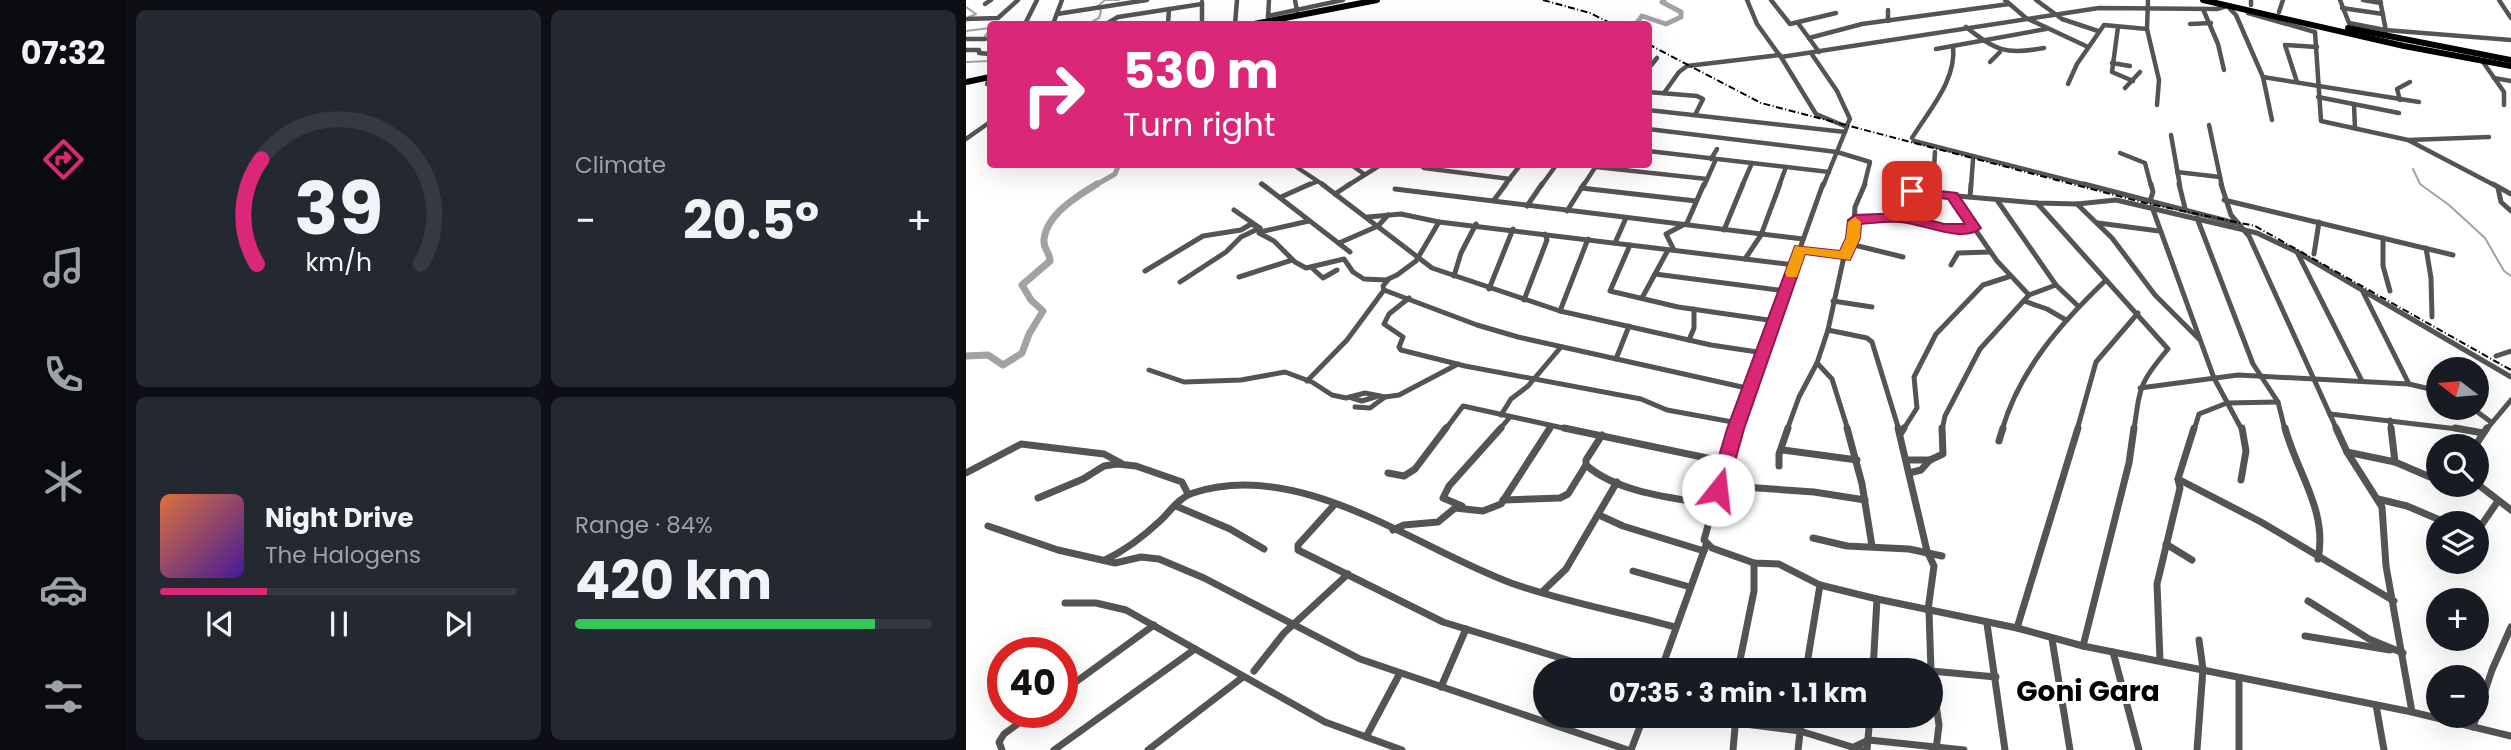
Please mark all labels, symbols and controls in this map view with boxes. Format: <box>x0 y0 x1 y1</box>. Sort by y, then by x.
text: 07:32 <box>21 30 105 75</box>
text: 530 m <box>1123 37 1279 105</box>
icon: right <box>1008 49 1099 140</box>
text: Turn right <box>1123 102 1275 147</box>
icon: directions <box>39 135 88 184</box>
text: Climate <box>575 149 666 181</box>
text: 39 <box>294 159 383 260</box>
pin <box>1882 161 1942 221</box>
icon: arrive <box>1893 172 1931 210</box>
text: 20.5° <box>683 184 819 257</box>
text: − <box>575 194 596 247</box>
text: + <box>906 194 932 247</box>
icon: music <box>39 243 88 292</box>
text: km/h <box>305 245 372 280</box>
icon: phone <box>39 350 88 399</box>
north arrow <box>2426 357 2488 420</box>
map controls <box>2426 357 2489 728</box>
button: search <box>2426 434 2489 497</box>
position arrow <box>1681 453 1755 527</box>
icon: climate <box>39 457 88 506</box>
text: Night Drive <box>265 500 413 536</box>
text: Range · 84% <box>575 509 713 541</box>
button: layers <box>2426 511 2489 574</box>
text: The Halogens <box>265 539 421 571</box>
text: 420 km <box>575 544 772 617</box>
icon: car <box>39 565 88 614</box>
button: + <box>2426 588 2489 651</box>
icon: previous <box>201 605 239 643</box>
icon: pause <box>320 605 358 643</box>
icon: next <box>439 605 477 643</box>
speed limit sign: 40 <box>987 637 1078 728</box>
button: − <box>2426 665 2489 728</box>
icon: filters <box>39 672 88 721</box>
district label: Goni Gara <box>2016 672 2160 711</box>
text: 07:35 · 3 min · 1.1 km <box>1609 675 1867 711</box>

